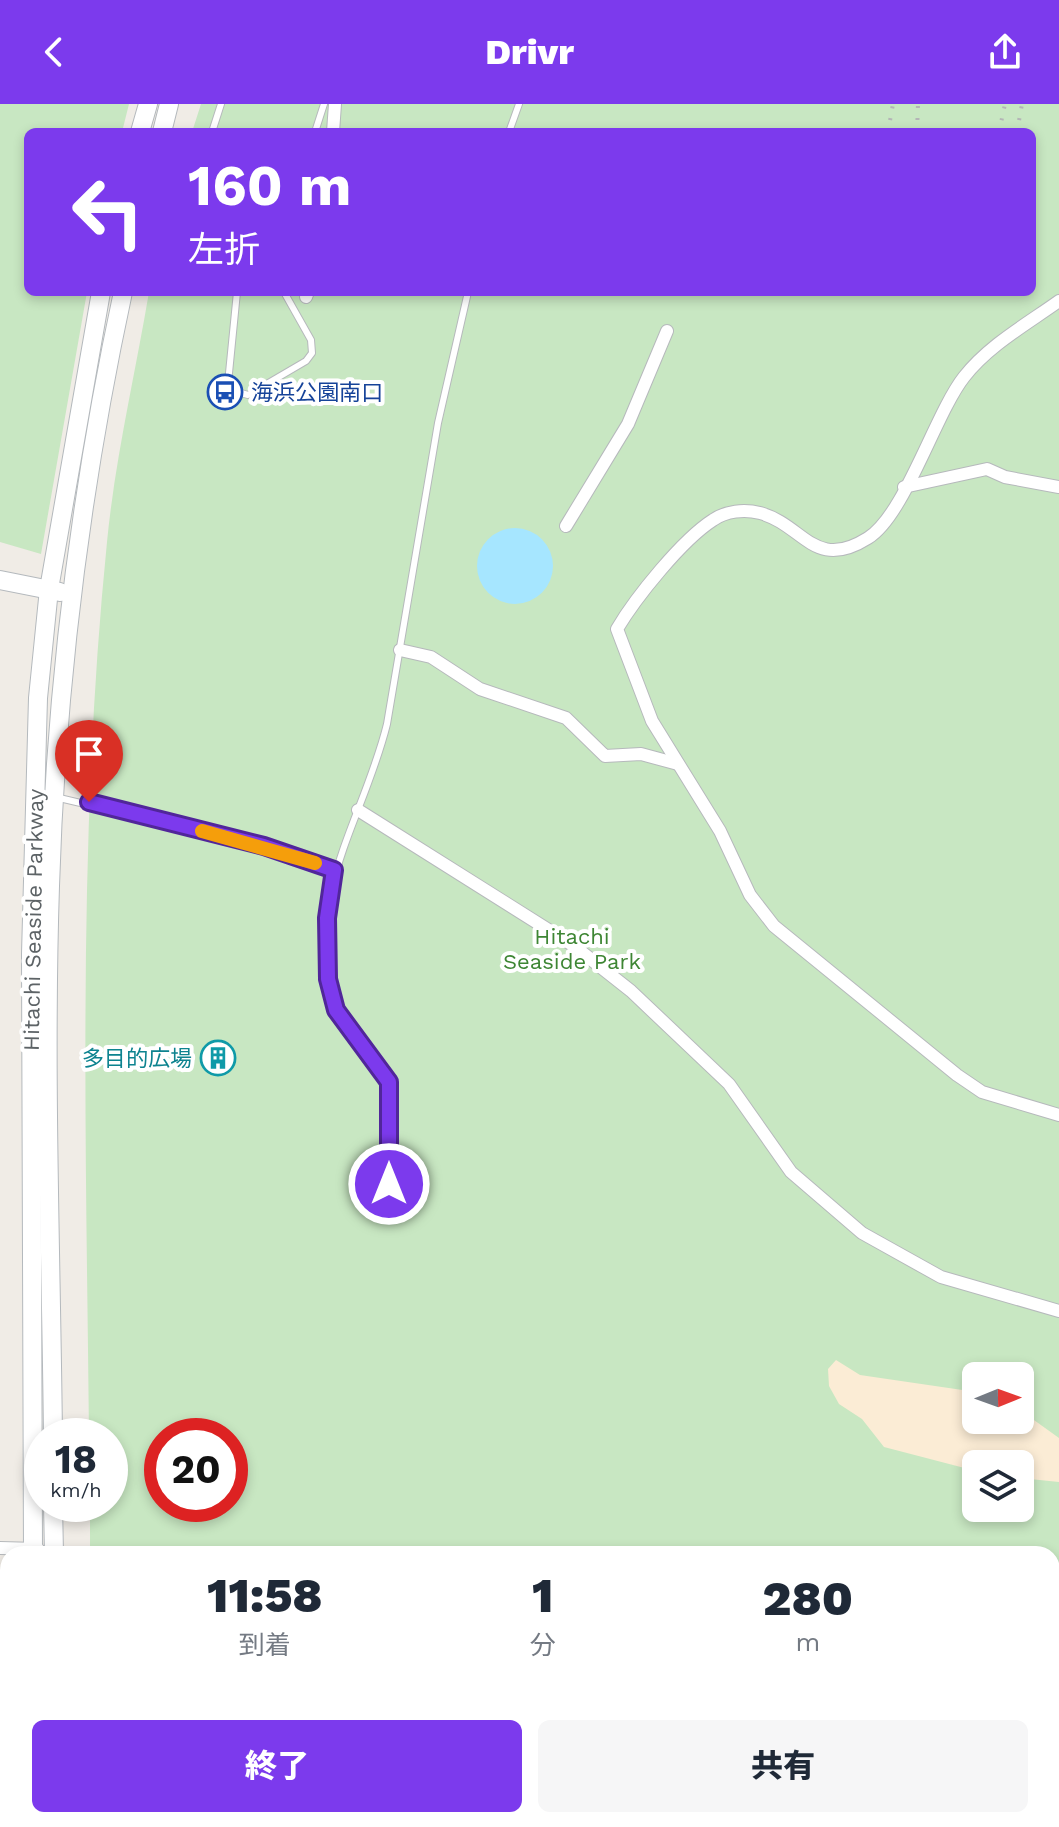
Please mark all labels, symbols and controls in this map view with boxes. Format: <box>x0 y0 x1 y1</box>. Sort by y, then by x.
icon: back <box>32 30 76 74</box>
icon: share <box>983 30 1027 74</box>
text: Drivr <box>485 31 574 73</box>
text: 160 m <box>188 153 351 219</box>
icon: left <box>56 160 160 264</box>
text: 左折 <box>188 229 260 271</box>
bus stop icon: 海浜公園南口 <box>206 373 244 411</box>
place label: 海浜公園南口 <box>251 380 383 405</box>
pin <box>55 720 123 802</box>
icon: arrive <box>67 732 111 776</box>
street label: Hitachi Seaside Parkway <box>19 788 48 1051</box>
park label: Hitachi Seaside Park <box>503 924 641 974</box>
building icon: 多目的広場 <box>199 1039 237 1077</box>
place label: 多目的広場 <box>82 1046 192 1071</box>
position arrow <box>347 1142 431 1226</box>
north arrow <box>962 1362 1034 1434</box>
map controls <box>962 1362 1034 1522</box>
speed limit sign: 20 <box>144 1418 248 1522</box>
text: 18 <box>55 1436 97 1483</box>
button: layers <box>962 1450 1034 1522</box>
text: km/h <box>50 1478 102 1502</box>
text: 11:58 <box>207 1567 323 1624</box>
text: 1 <box>532 1567 553 1624</box>
text: 280 <box>763 1570 853 1627</box>
text: m <box>795 1627 820 1657</box>
text: 到着 <box>239 1630 291 1660</box>
text: 分 <box>530 1630 556 1660</box>
button: 終了 <box>32 1720 522 1812</box>
button: 共有 <box>538 1720 1028 1812</box>

